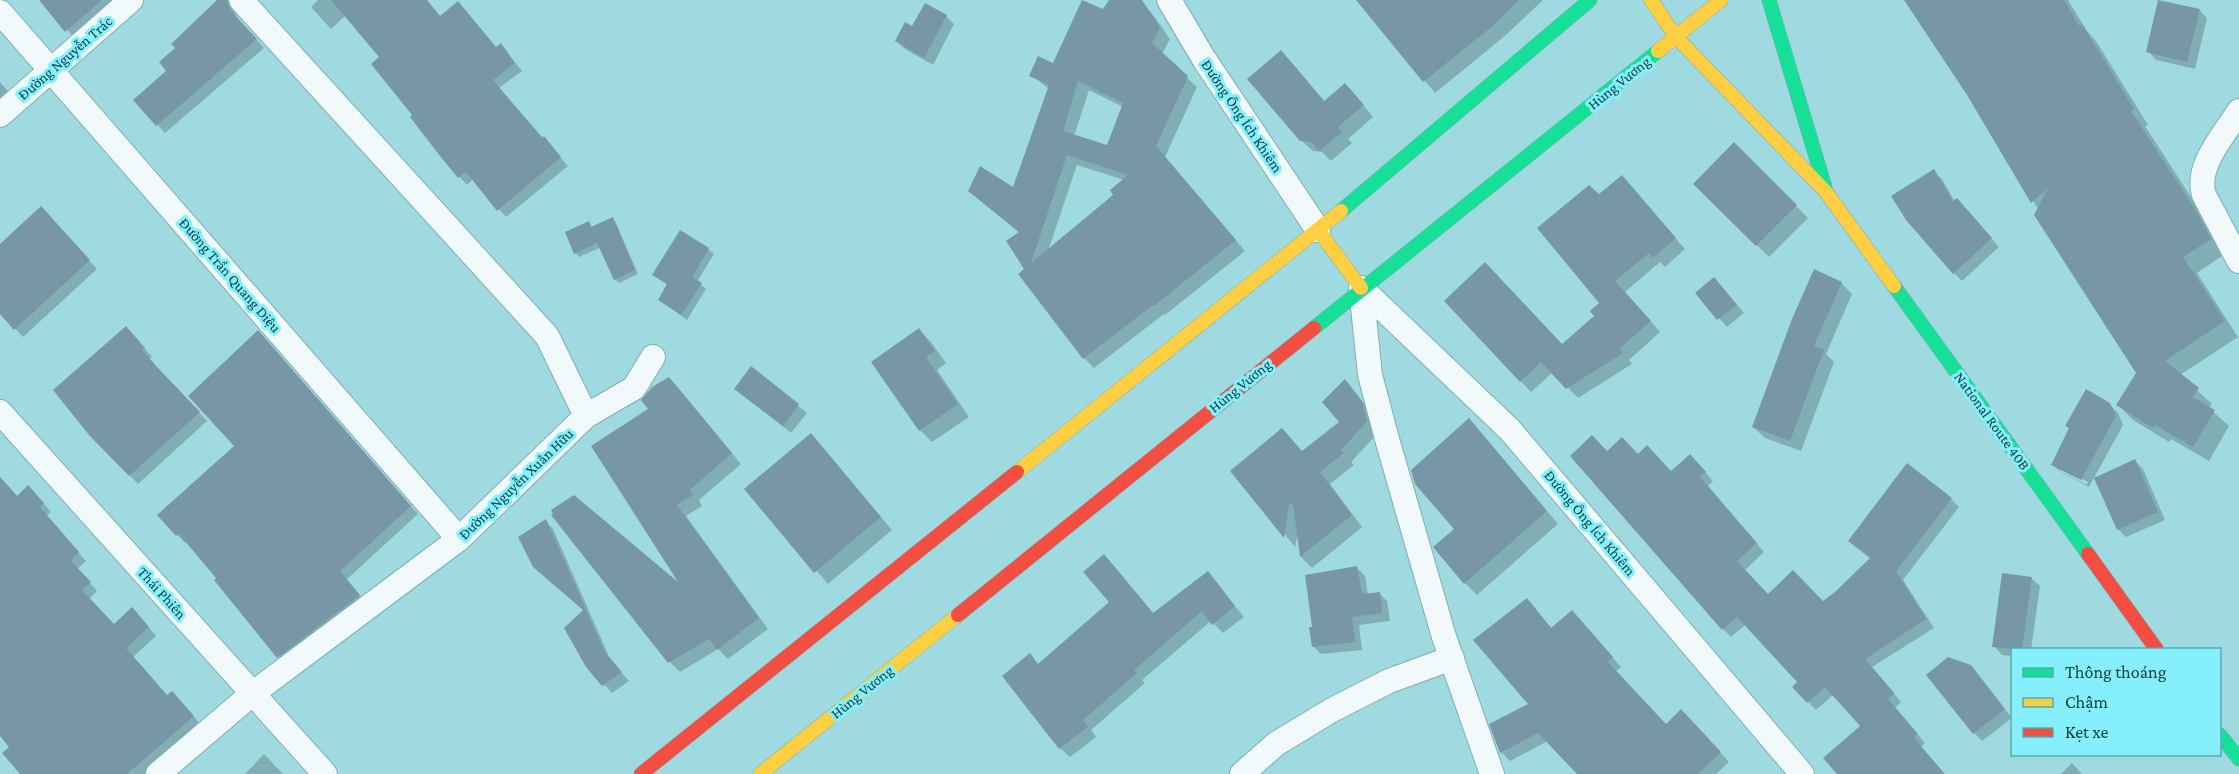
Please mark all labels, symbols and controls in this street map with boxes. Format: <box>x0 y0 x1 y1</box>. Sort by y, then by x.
street label: Đường Nguyễn Trác <box>15 12 116 104</box>
street label: Hùng Vương <box>1585 53 1654 114</box>
street label: Đường Ông Ích Khiêm <box>1197 57 1286 176</box>
street label: Đường Trần Quang Diệu <box>175 214 285 336</box>
street label: Hùng Vương <box>1206 356 1275 417</box>
street label: National Route 40B <box>1951 369 2033 473</box>
street label: Đường Nguyễn Xuân Hữu <box>456 425 577 543</box>
street label: Đường Ông Ích Khiêm <box>1541 467 1639 580</box>
street label: Thái Phiên <box>135 564 189 622</box>
legend <box>2011 648 2221 756</box>
street label: Hùng Vương <box>828 662 897 723</box>
text: Thông thoáng <box>2065 662 2167 682</box>
text: Chậm <box>2065 692 2109 712</box>
text: Kẹt xe <box>2065 722 2109 742</box>

